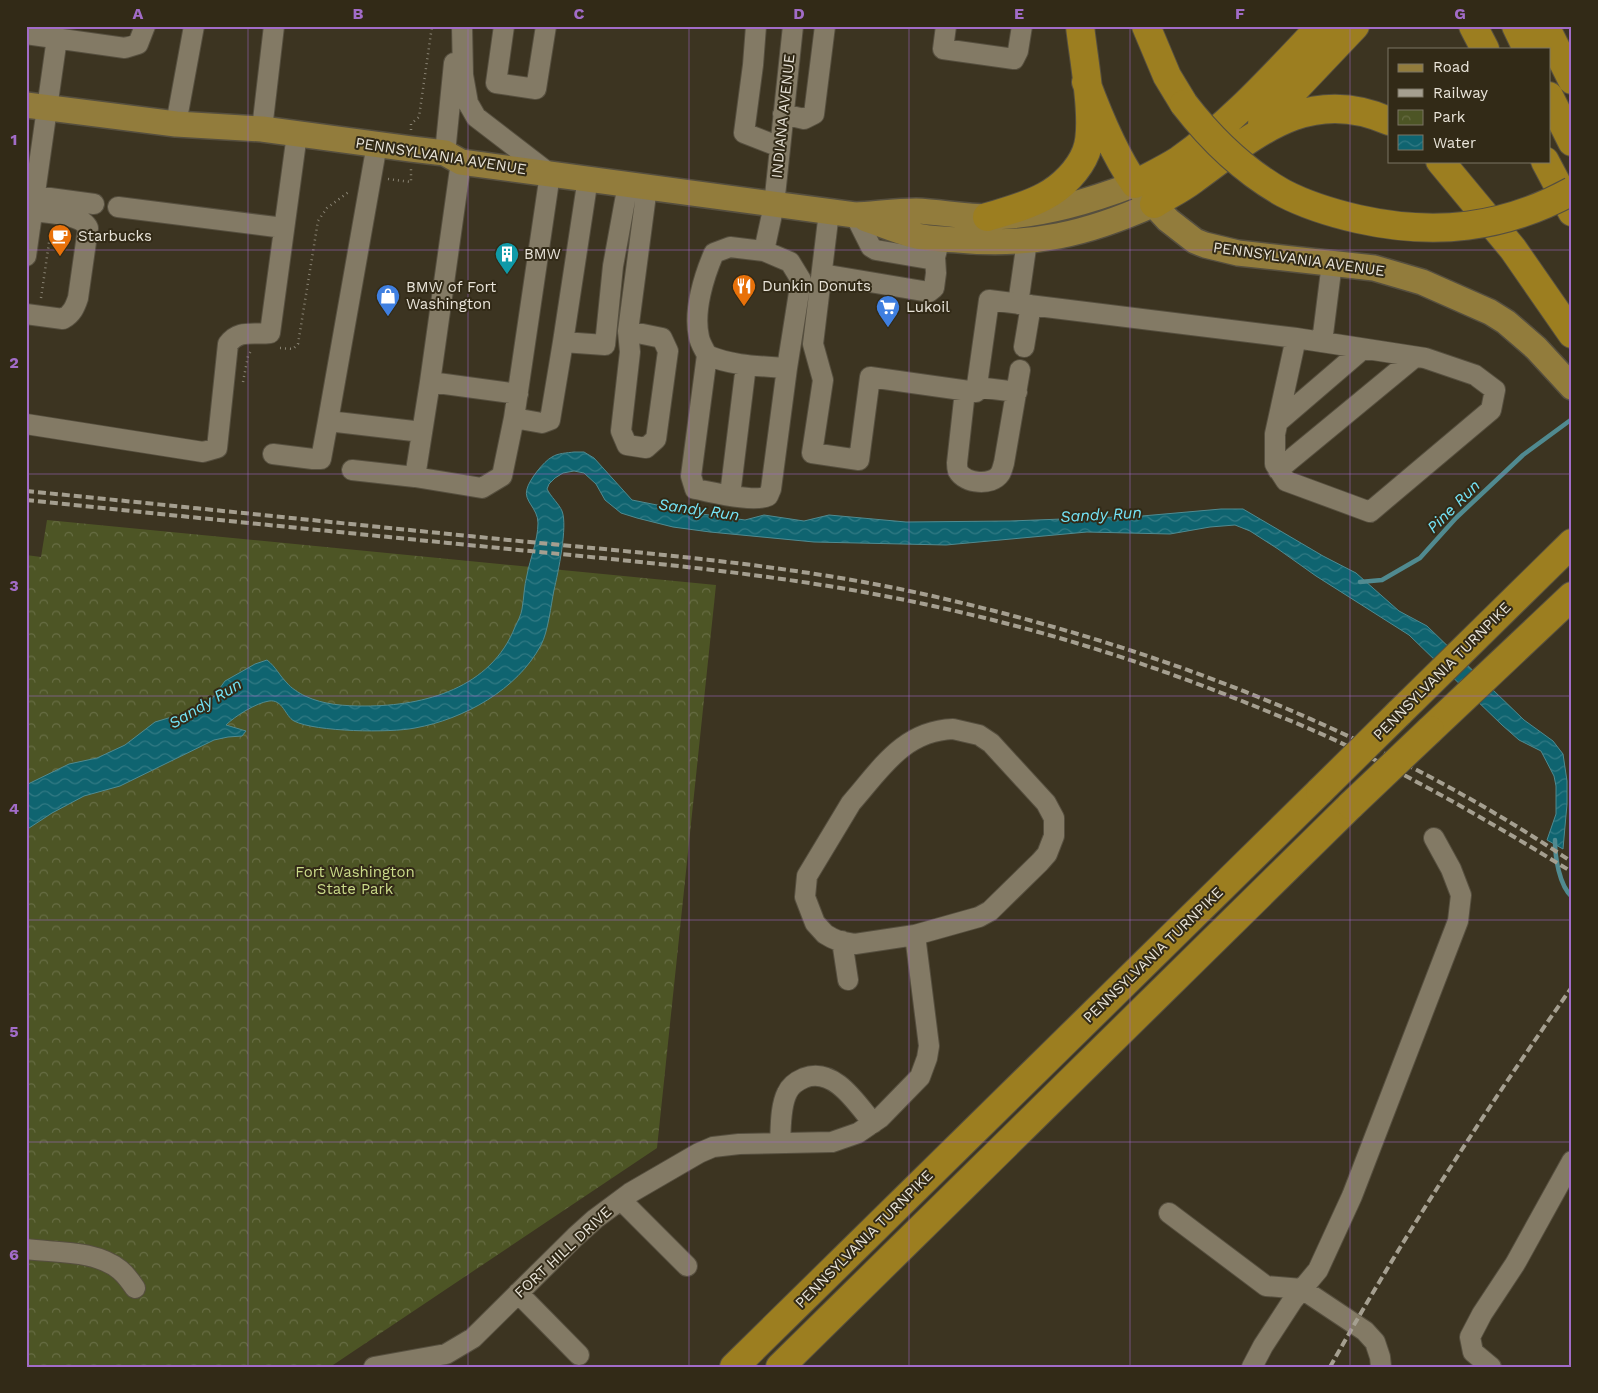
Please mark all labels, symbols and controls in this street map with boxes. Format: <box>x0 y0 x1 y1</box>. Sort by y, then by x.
text: A <box>133 4 144 23</box>
text: B <box>353 4 364 23</box>
text: C <box>574 4 585 23</box>
text: D <box>793 4 805 23</box>
text: E <box>1014 4 1024 23</box>
text: F <box>1235 4 1245 23</box>
text: G <box>1454 4 1466 23</box>
legend <box>1388 48 1550 162</box>
street label: INDIANA AVENUE <box>768 53 798 179</box>
text: Road <box>1433 58 1470 76</box>
text: Railway <box>1433 84 1488 102</box>
text: Park <box>1433 108 1466 126</box>
text: 1 <box>11 130 17 149</box>
street label: PENNSYLVANIA AVENUE <box>354 134 528 178</box>
text: Water <box>1433 134 1476 152</box>
cafe icon: Starbucks <box>47 223 73 257</box>
place label: Starbucks <box>78 227 152 245</box>
street label: PENNSYLVANIA AVENUE <box>1212 238 1386 280</box>
building icon: BMW <box>494 241 520 275</box>
place label: BMW <box>524 245 561 263</box>
restaurant icon: Dunkin Donuts <box>731 273 757 307</box>
place label: Dunkin Donuts <box>762 277 871 295</box>
place label: BMW of Fort Washington <box>406 278 497 313</box>
shop icon: BMW of Fort Washington <box>375 283 401 317</box>
supermarket icon: Lukoil <box>875 294 901 328</box>
place label: Lukoil <box>906 298 950 316</box>
text: 2 <box>9 353 19 372</box>
water label: Pine Run <box>1423 476 1484 537</box>
water label: Sandy Run <box>657 494 741 525</box>
water label: Sandy Run <box>1060 503 1142 526</box>
text: 3 <box>9 576 19 595</box>
street label: PENNSYLVANIA TURNPIKE <box>1369 598 1515 744</box>
water label: Sandy Run <box>165 674 245 733</box>
text: 4 <box>9 799 19 818</box>
park label: Fort Washington State Park <box>295 863 415 898</box>
street label: PENNSYLVANIA TURNPIKE <box>1079 883 1227 1027</box>
text: 5 <box>9 1022 19 1041</box>
street label: PENNSYLVANIA TURNPIKE <box>791 1166 937 1312</box>
street label: FORT HILL DRIVE <box>511 1202 615 1302</box>
text: 6 <box>9 1245 19 1264</box>

